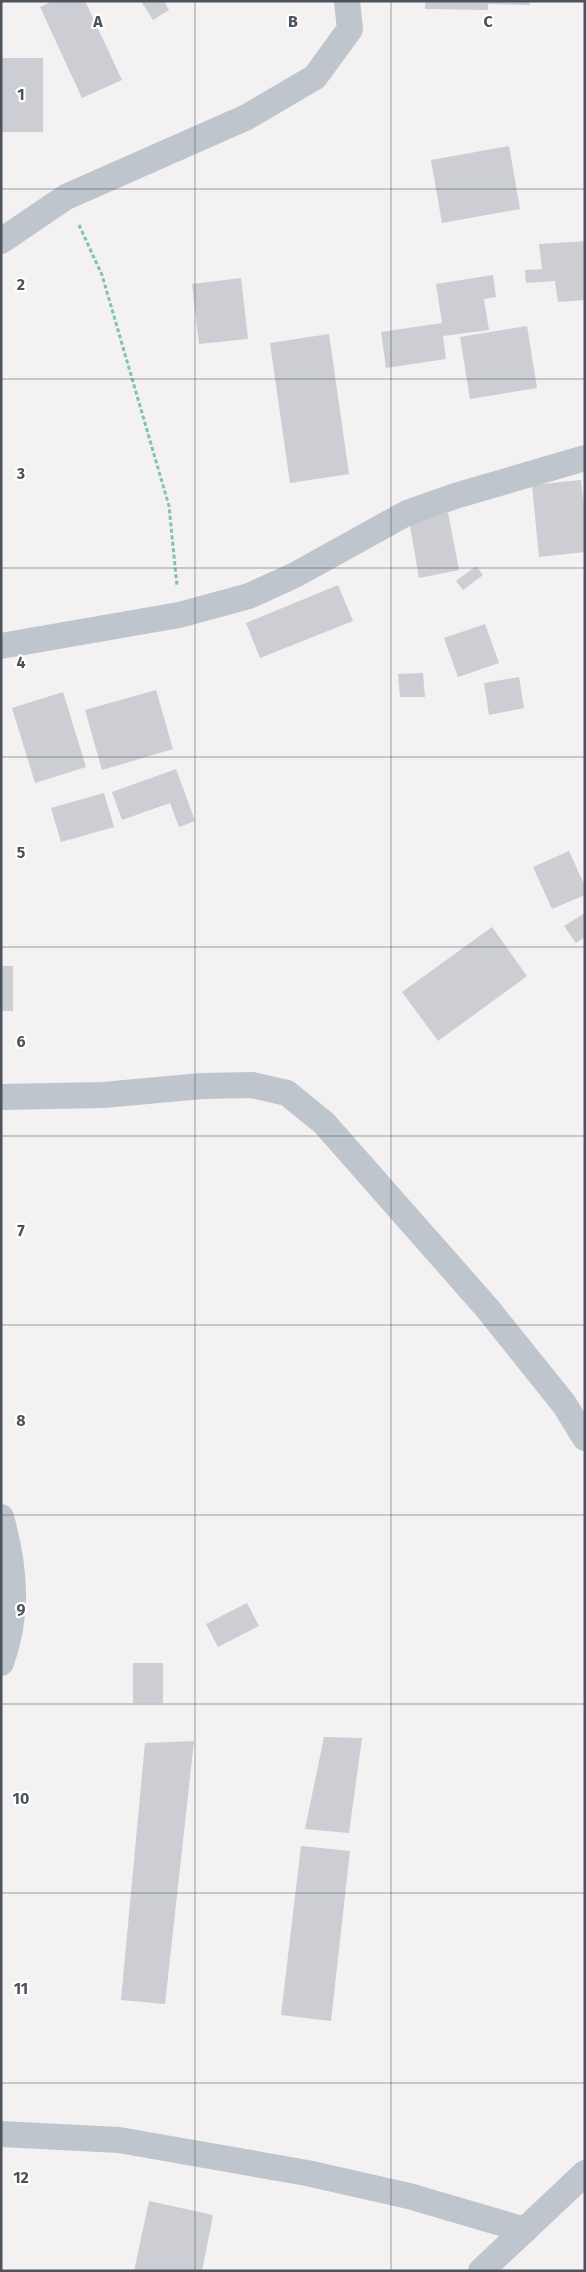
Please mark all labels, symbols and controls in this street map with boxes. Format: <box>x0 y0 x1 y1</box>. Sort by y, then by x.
text: A <box>92 12 103 31</box>
text: B <box>288 12 298 31</box>
text: C <box>483 12 493 31</box>
text: 1 <box>17 85 25 104</box>
text: 2 <box>17 275 25 294</box>
text: 3 <box>16 464 25 483</box>
text: 4 <box>16 653 26 672</box>
text: 5 <box>17 843 26 862</box>
text: 6 <box>16 1032 26 1051</box>
text: 7 <box>17 1221 25 1240</box>
text: 8 <box>16 1411 26 1430</box>
text: 9 <box>17 1600 26 1619</box>
text: 10 <box>13 1789 29 1808</box>
text: 11 <box>14 1979 28 1998</box>
text: 12 <box>13 2168 29 2187</box>

